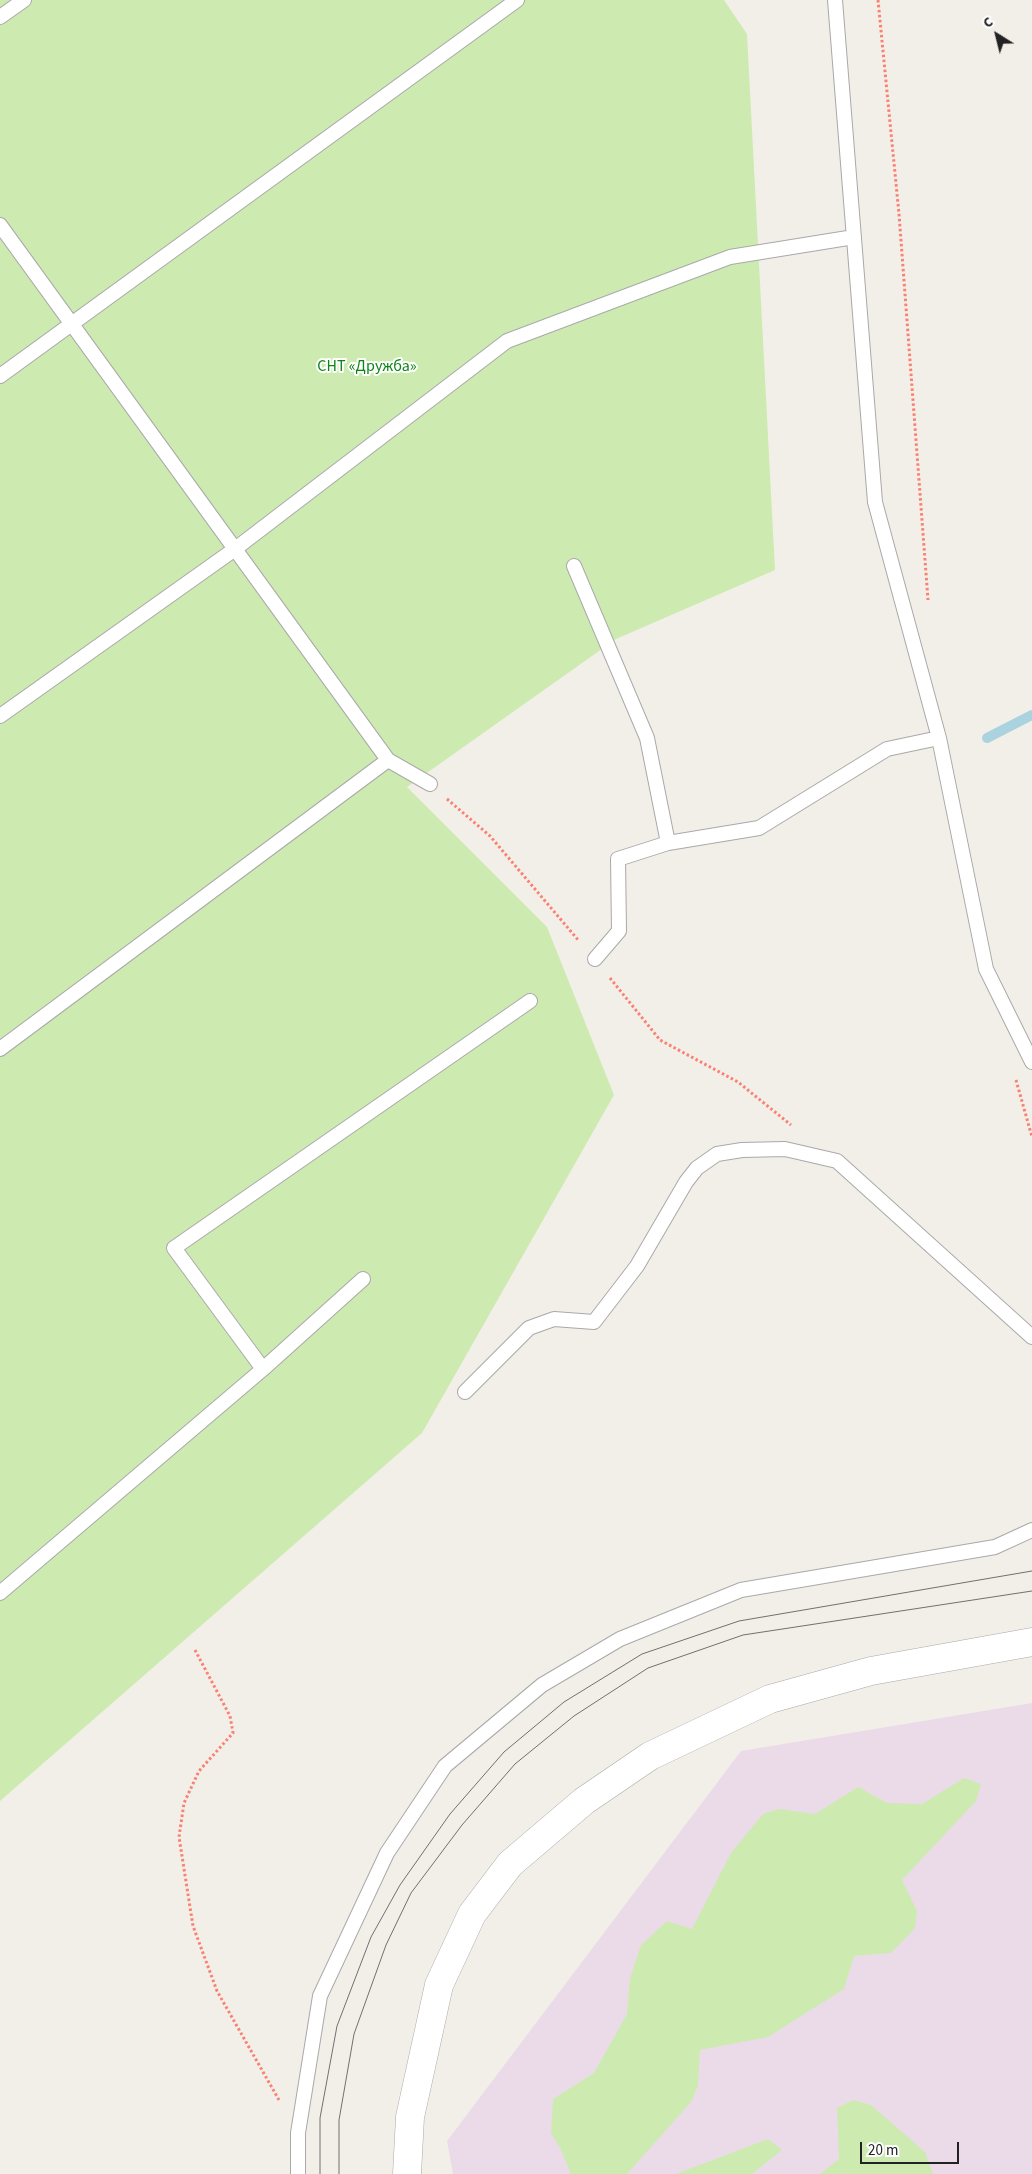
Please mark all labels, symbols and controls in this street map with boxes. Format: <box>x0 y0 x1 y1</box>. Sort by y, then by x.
north arrow <box>972 10 1022 60</box>
text: С <box>979 12 997 33</box>
park label: СНТ «Дружба» <box>317 357 417 377</box>
scale bar <box>862 2132 961 2164</box>
text: 20 m <box>868 2140 898 2161</box>

